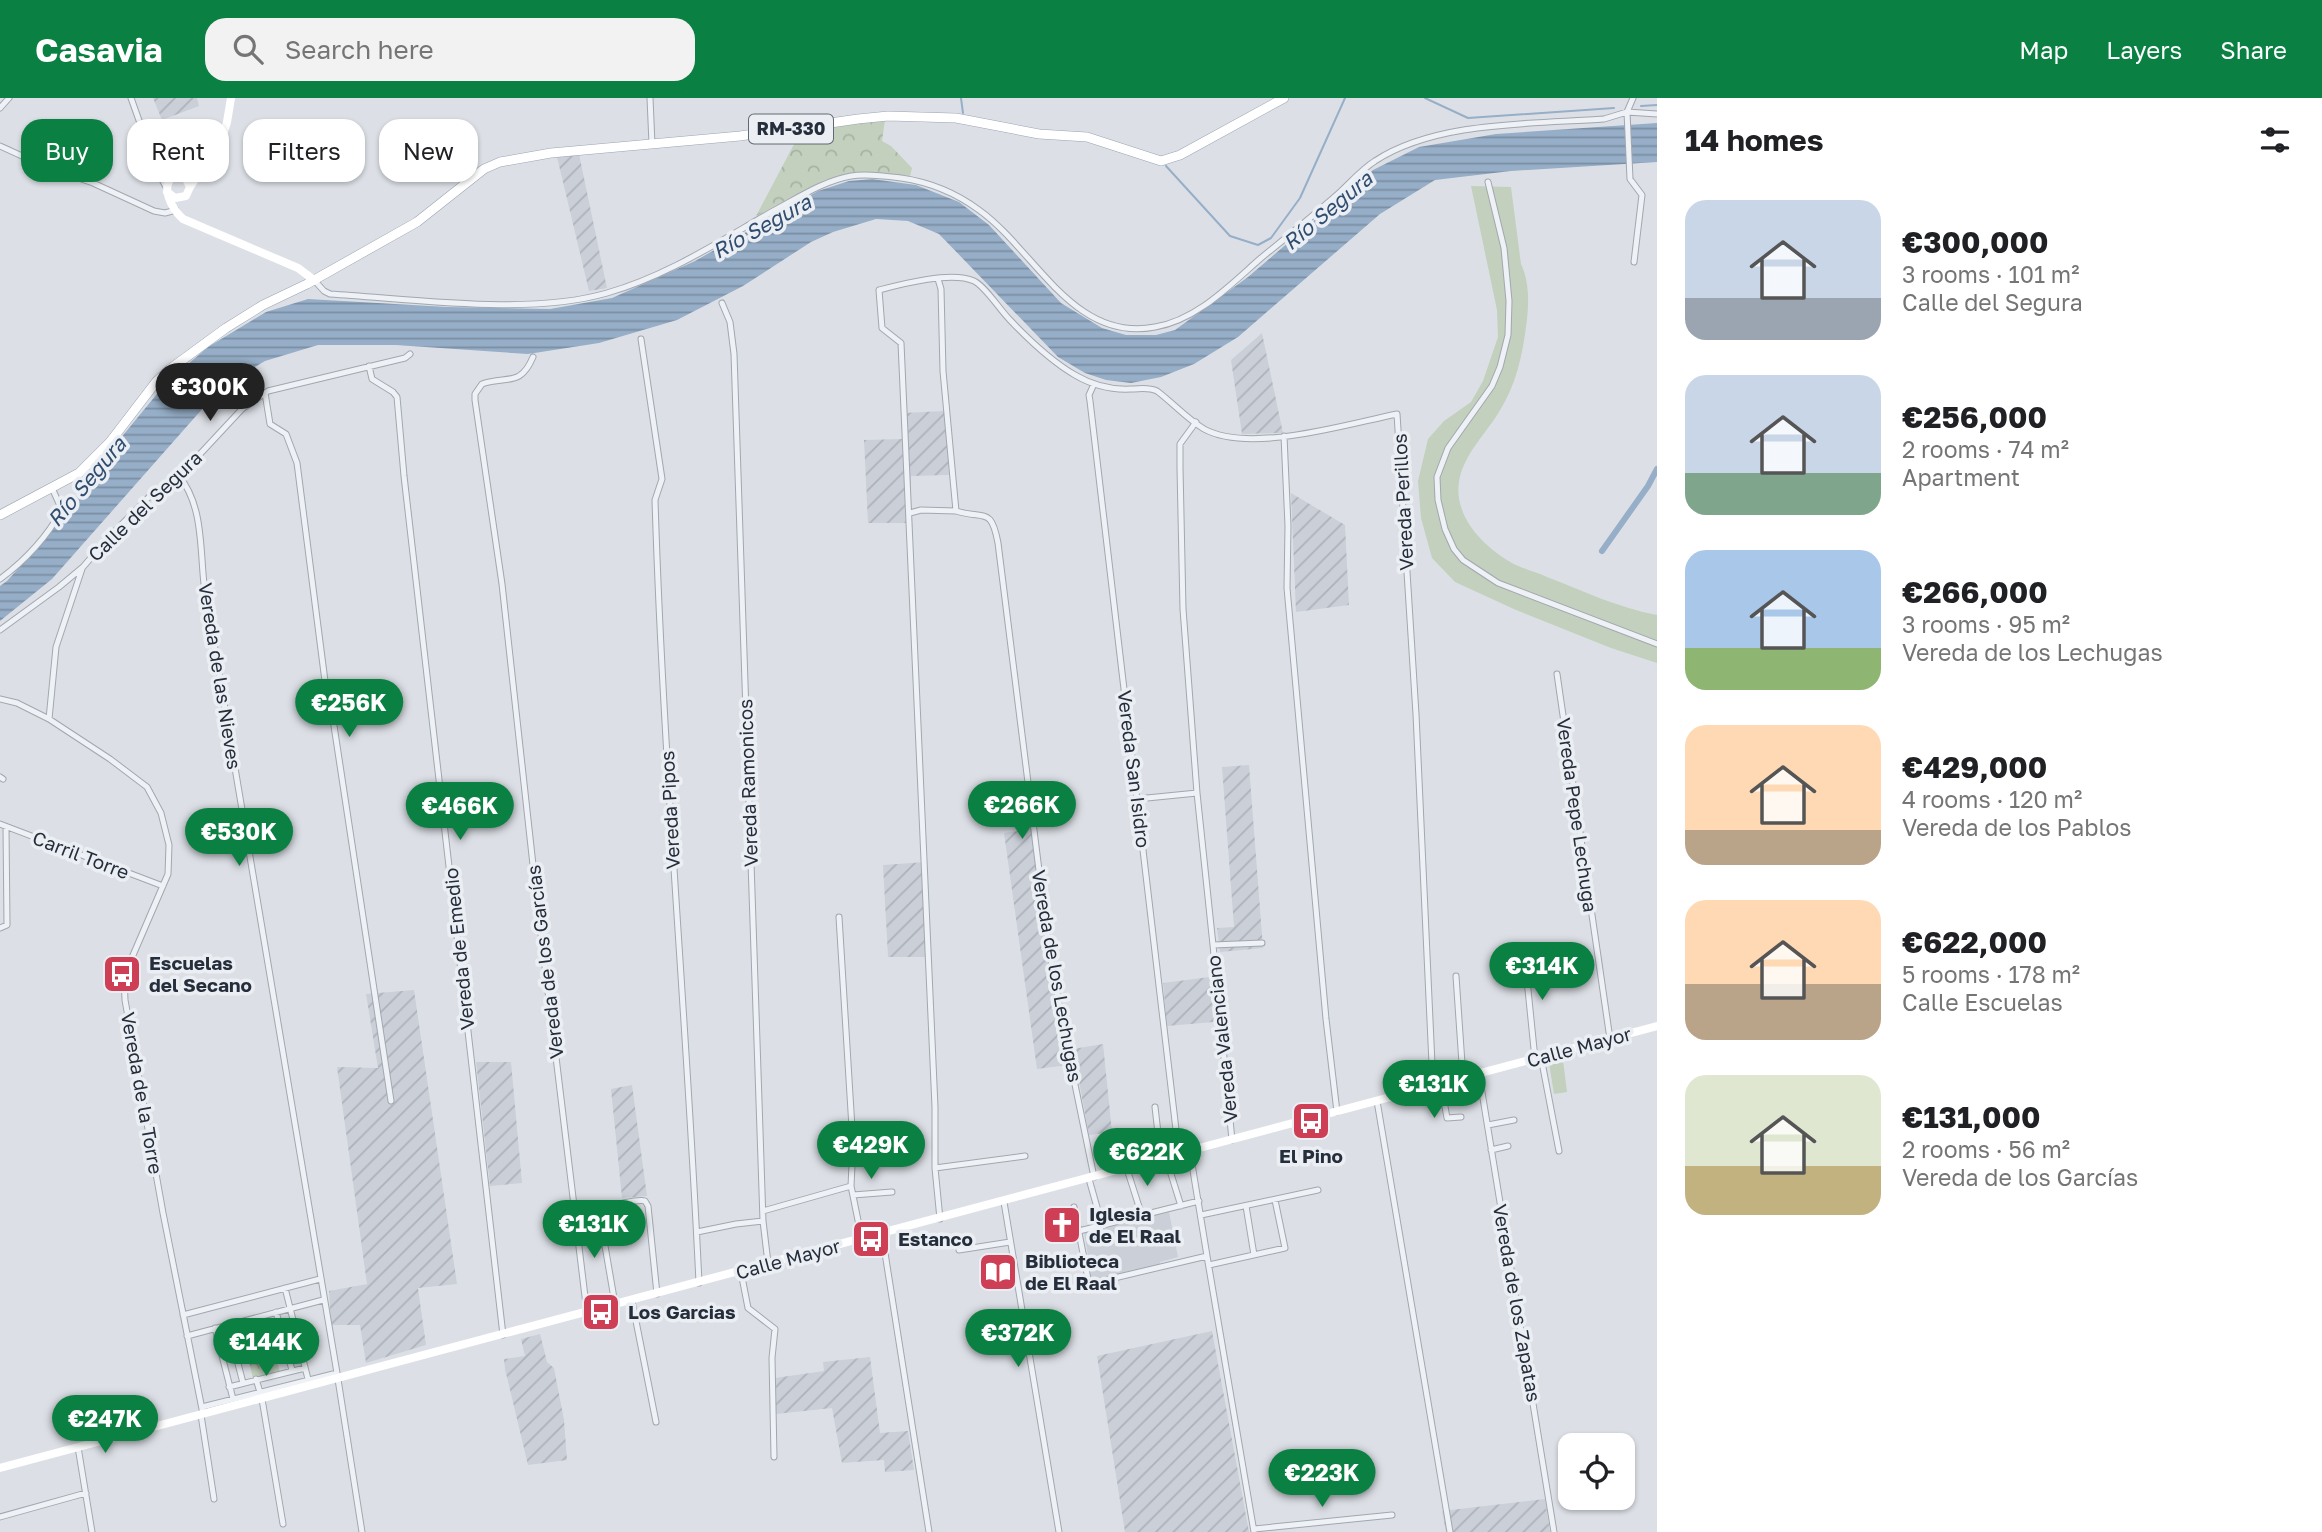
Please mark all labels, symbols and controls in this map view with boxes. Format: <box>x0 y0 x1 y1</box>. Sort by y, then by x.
search box <box>205 18 695 81</box>
text: Casavia <box>35 30 163 69</box>
icon: search <box>229 30 267 68</box>
text: Search here <box>285 34 434 65</box>
text: Map <box>2019 35 2068 64</box>
text: Layers <box>2106 35 2182 64</box>
text: Share <box>2220 35 2287 64</box>
road number: RM-330 <box>749 114 833 144</box>
chip: Buy <box>21 119 113 182</box>
chip: Rent <box>127 119 229 182</box>
chip: Filters <box>243 119 365 182</box>
chip: New <box>379 119 478 182</box>
icon: filters <box>2256 121 2294 159</box>
text: 14 homes <box>1685 122 1824 158</box>
water label: Río Segura <box>1277 165 1378 255</box>
water label: Río Segura <box>708 188 816 264</box>
text: €300,000 <box>1902 224 2049 260</box>
icon: home <box>1741 228 1825 312</box>
text: 3 rooms · 101 m² <box>1902 260 2079 288</box>
text: Calle del Segura <box>1902 288 2083 316</box>
pin: €300K <box>161 364 259 423</box>
text: €300K <box>172 372 248 400</box>
text: €256,000 <box>1902 399 2047 435</box>
icon: home <box>1741 403 1825 487</box>
water label: Río Segura <box>41 430 132 531</box>
street label: Vereda Perillos <box>1387 433 1418 571</box>
text: 2 rooms · 74 m² <box>1902 435 2069 463</box>
street label: Calle del Segura <box>83 446 206 566</box>
text: Apartment <box>1902 463 2020 491</box>
text: €266,000 <box>1902 574 2048 610</box>
icon: home <box>1741 578 1825 662</box>
street label: Vereda de las Nieves <box>194 581 247 771</box>
text: 3 rooms · 95 m² <box>1902 610 2070 638</box>
text: Vereda de los Lechugas <box>1902 638 2163 666</box>
pin: €256K <box>300 680 398 739</box>
text: €256K <box>311 688 387 716</box>
street label: Vereda San Isidro <box>1113 689 1156 849</box>
street label: Vereda Ramonicos <box>733 699 762 868</box>
street label: Vereda Pepe Lechuga <box>1552 716 1603 914</box>
text: €429,000 <box>1902 749 2047 785</box>
street label: Vereda Pipos <box>655 750 684 870</box>
icon: home <box>1741 753 1825 837</box>
pin: €466K <box>411 782 509 842</box>
pin: €266K <box>973 782 1071 841</box>
text: 4 rooms · 120 m² <box>1902 785 2082 813</box>
text: €266K <box>984 790 1060 818</box>
text: €466K <box>422 791 498 819</box>
pin: €530K <box>190 808 288 868</box>
text: Vereda de los Pablos <box>1902 813 2132 841</box>
text: €530K <box>201 817 277 845</box>
street label: Carril Torre <box>30 826 133 883</box>
street label: Vereda de los Garcías <box>521 864 568 1060</box>
street label: Vereda de Emedio <box>439 867 478 1031</box>
street label: Vereda de los Lechugas <box>1027 868 1088 1084</box>
text: €622,000 <box>1902 924 2047 960</box>
icon: home <box>1741 928 1825 1012</box>
pin: €314K <box>1493 942 1591 1002</box>
place label: Escuelas del Secano <box>149 951 252 996</box>
text: €314K <box>1505 951 1579 979</box>
bus stop icon: Escuelas del Secano <box>101 953 143 995</box>
street label: Vereda Valenciano <box>1201 954 1242 1124</box>
text: 5 rooms · 178 m² <box>1902 960 2080 988</box>
text: Calle Escuelas <box>1902 988 2063 1016</box>
street label: Vereda de la Torre <box>117 1010 168 1176</box>
street label: Calle Mayor <box>1524 1021 1634 1071</box>
pin: €131K <box>1385 1060 1483 1120</box>
text: €131K <box>1399 1069 1469 1097</box>
text: €131,000 <box>1902 1099 2040 1135</box>
bus stop icon: El Pino <box>1290 1100 1332 1142</box>
icon: home <box>1741 1103 1825 1187</box>
pin: €429K <box>822 1122 920 1181</box>
pin: €622K <box>1098 1128 1196 1188</box>
text: €429K <box>833 1130 909 1158</box>
text: 2 rooms · 56 m² <box>1902 1135 2070 1163</box>
text: €622K <box>1109 1137 1185 1165</box>
place label: El Pino <box>1279 1144 1343 1167</box>
text: Vereda de los Garcías <box>1902 1163 2138 1191</box>
pin: €131K <box>545 1200 643 1260</box>
place label: Iglesia de El Raal <box>1089 1202 1181 1247</box>
street label: Vereda de los Zapatas <box>1489 1202 1546 1404</box>
church icon: Iglesia de El Raal <box>1041 1204 1083 1246</box>
text: €131K <box>559 1209 629 1237</box>
bus stop icon: Estanco <box>850 1218 892 1260</box>
place label: Estanco <box>898 1227 973 1250</box>
street label: Calle Mayor <box>733 1233 843 1283</box>
place label: Biblioteca de El Raal <box>1025 1249 1119 1294</box>
library icon: Biblioteca de El Raal <box>977 1251 1019 1293</box>
bus stop icon: Los Garcias <box>580 1291 622 1333</box>
place label: Los Garcias <box>628 1300 736 1323</box>
pin: €372K <box>969 1310 1067 1369</box>
pin: €144K <box>217 1318 315 1378</box>
text: €372K <box>981 1318 1055 1346</box>
text: €144K <box>229 1327 303 1355</box>
pin: €247K <box>56 1396 154 1455</box>
text: €247K <box>68 1404 142 1432</box>
map controls <box>1558 1433 1635 1510</box>
button: locate <box>1558 1433 1635 1510</box>
pin: €223K <box>1273 1450 1371 1509</box>
text: €223K <box>1285 1458 1359 1486</box>

